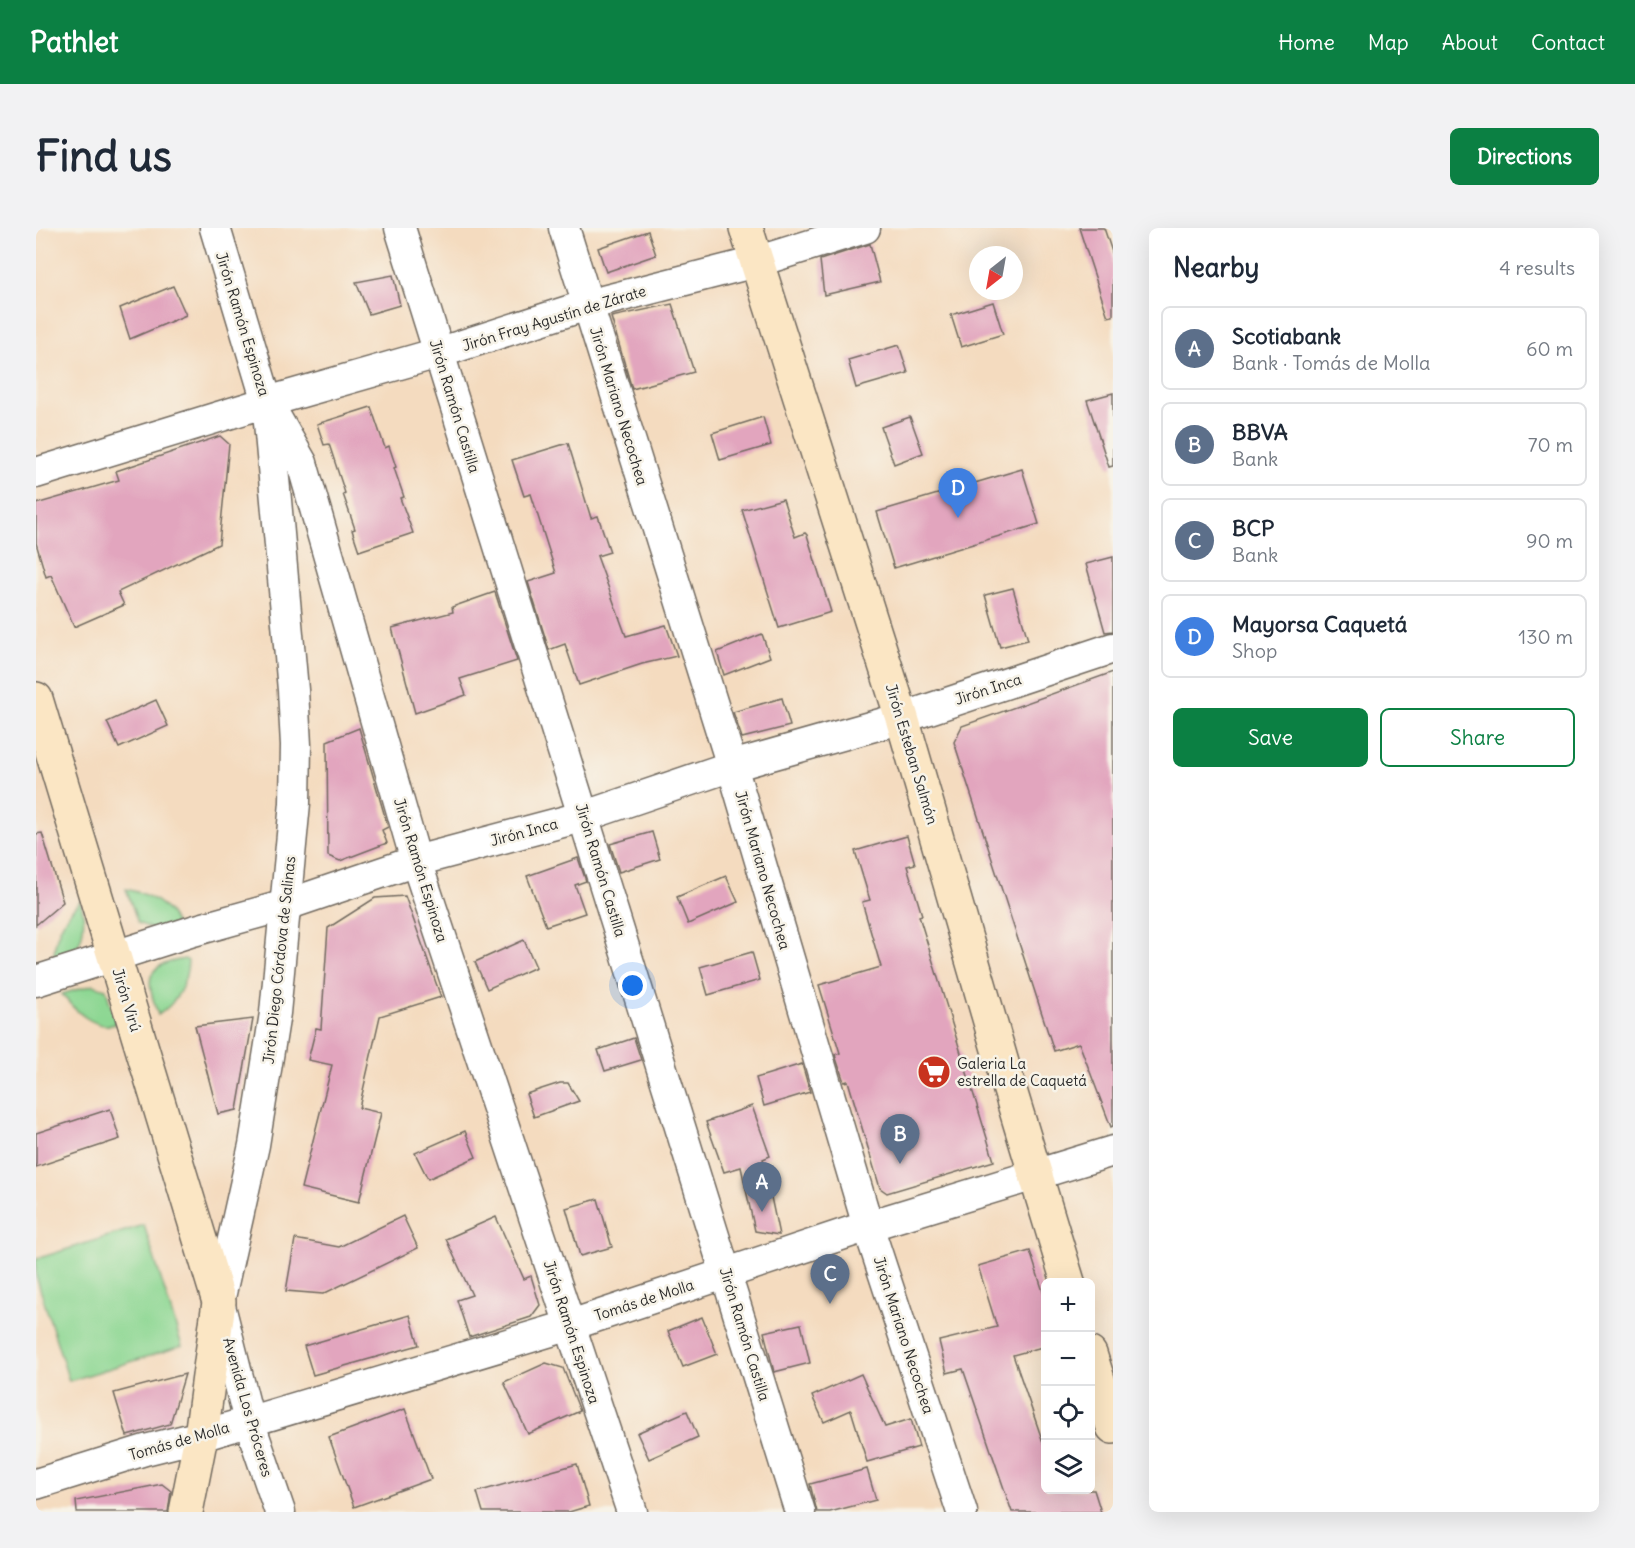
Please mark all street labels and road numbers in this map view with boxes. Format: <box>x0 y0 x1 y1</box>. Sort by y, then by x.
street label: Jirón Ramón Espinoza <box>212 250 274 399</box>
street label: Jirón Fray Agustín de Zárate <box>460 281 648 355</box>
street label: Jirón Mariano Necochea <box>586 325 652 488</box>
street label: Jirón Ramón Castilla <box>426 337 484 475</box>
street label: Jirón Inca <box>952 669 1024 709</box>
street label: Jirón Esteban Salmón <box>882 681 943 827</box>
street label: Jirón Mariano Necochea <box>731 788 795 952</box>
street label: Jirón Ramón Espinoza <box>390 796 452 945</box>
street label: Jirón Ramón Castilla <box>572 801 630 939</box>
street label: Jirón Inca <box>488 814 560 850</box>
street label: Jirón Diego Córdova de Salinas <box>259 855 299 1065</box>
street label: Jirón Virú <box>108 966 146 1034</box>
street label: Jirón Mariano Necochea <box>870 1254 939 1417</box>
street label: Jirón Ramón Espinoza <box>540 1258 604 1407</box>
street label: Jirón Ramón Castilla <box>716 1265 774 1403</box>
street label: Tomás de Molla <box>592 1275 697 1325</box>
street label: Avenida Los Próceres <box>219 1335 277 1479</box>
street label: Tomás de Molla <box>127 1417 232 1464</box>

